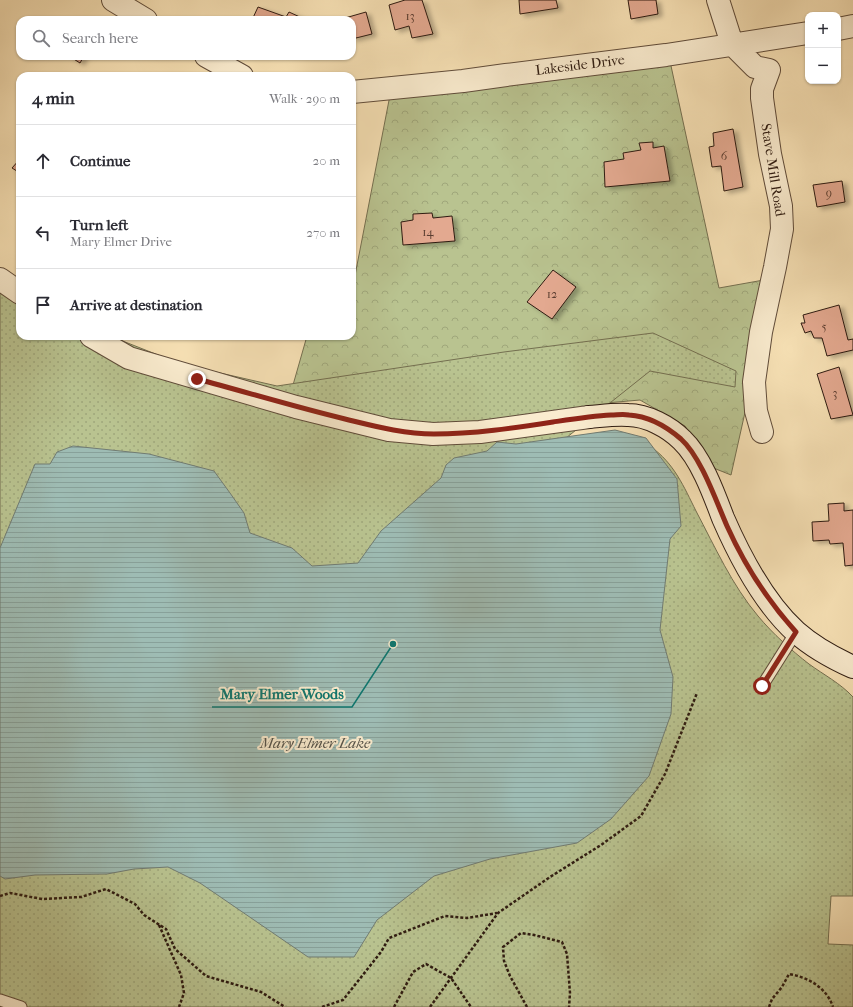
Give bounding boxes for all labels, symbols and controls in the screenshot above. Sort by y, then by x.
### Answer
house number: 13 [405,9,415,23]
map controls [805,12,841,84]
button: + [805,12,841,48]
search box [16,16,356,60]
icon: search [30,27,52,49]
text: Search here [62,29,138,47]
button: − [805,48,841,84]
street label: Lakeside Drive [534,51,626,79]
text: 4 min [32,88,75,108]
text: Walk · 290 m [269,91,340,106]
street label: Stave Mill Road [757,122,789,218]
house number: 6 [721,149,728,163]
icon: ahead [32,150,54,172]
text: Continue [70,152,130,170]
text: 20 m [313,153,340,168]
house number: 9 [826,186,832,200]
text: Turn left [70,216,128,234]
icon: left [32,222,54,244]
text: 270 m [306,225,340,240]
house number: 14 [422,225,435,239]
text: Mary Elmer Drive [70,234,172,249]
house number: 12 [547,287,557,301]
icon: arrive [32,294,54,316]
text: Arrive at destination [70,296,202,314]
house number: 5 [821,320,827,334]
route end [188,370,206,388]
house number: 3 [833,386,838,400]
route start [753,677,771,695]
callout: Mary Elmer Woods [212,680,352,707]
text: Mary Elmer Woods [219,685,344,703]
water label: Mary Elmer Lake [259,734,371,752]

